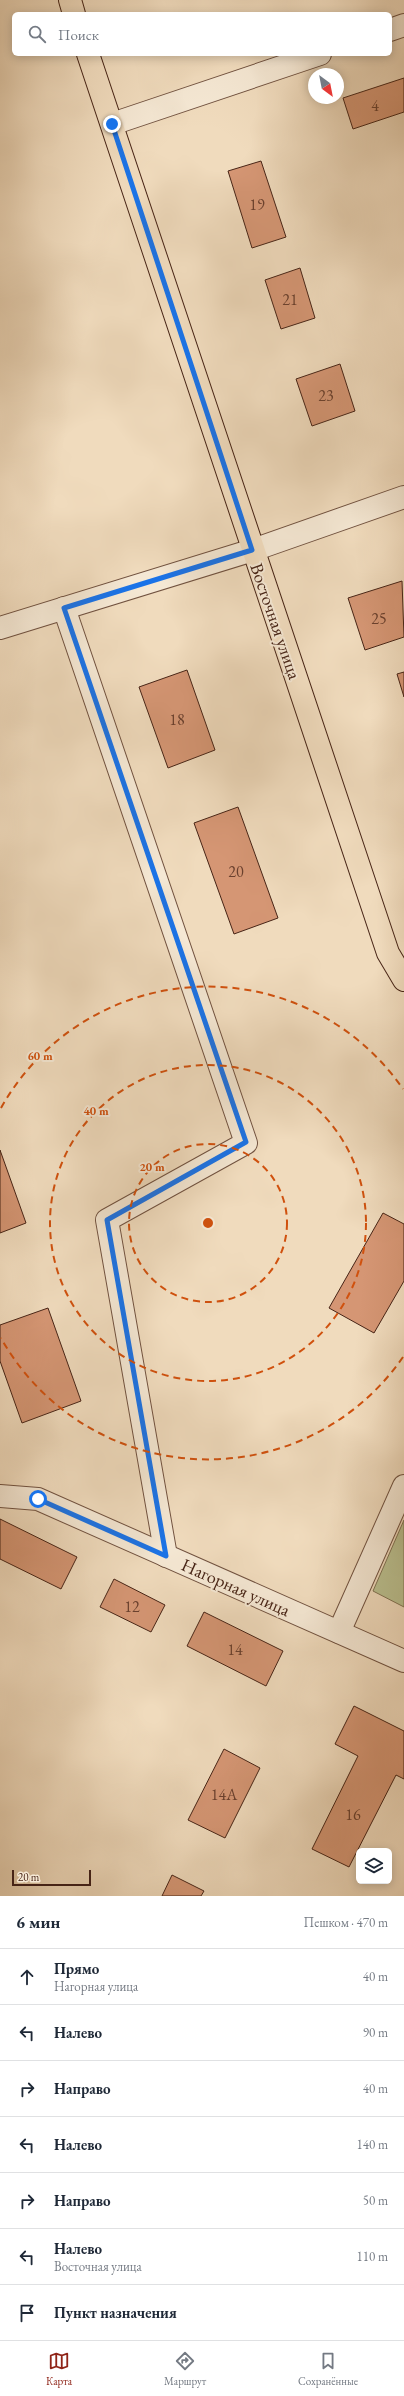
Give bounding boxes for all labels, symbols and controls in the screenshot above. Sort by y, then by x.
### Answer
search box [12,12,392,56]
icon: search [26,23,48,45]
text: Поиск [58,25,99,44]
north arrow [308,68,344,104]
house number: 4 [371,95,379,116]
route end [103,115,121,133]
house number: 19 [249,194,265,215]
house number: 21 [282,289,298,310]
house number: 23 [318,385,334,406]
street label: Восточная улица [245,560,307,683]
house number: 25 [371,608,387,629]
house number: 18 [169,709,185,730]
house number: 20 [228,861,244,882]
text: 60 m [27,1048,53,1064]
text: 40 m [83,1103,109,1119]
text: 20 m [139,1159,165,1175]
centre of rings [201,1216,215,1230]
route start [29,1490,47,1508]
street label: Нагорная улица [178,1553,295,1622]
house number: 12 [124,1596,140,1617]
house number: 14 [227,1639,243,1660]
house number: 14А [211,1784,238,1805]
house number: 16 [345,1804,361,1825]
map controls [356,1848,392,1884]
button: layers [356,1848,392,1884]
scale bar [12,1868,91,1887]
text: 20 m [18,1870,39,1884]
text: 6 мин [16,1911,60,1933]
text: Пешком · 470 m [304,1914,388,1931]
text: Прямо [54,1959,99,1978]
icon: ahead [16,1966,38,1988]
text: 40 m [363,1968,388,1985]
text: Нагорная улица [54,1978,138,1995]
icon: left [16,2022,38,2044]
text: Налево [54,2023,102,2042]
text: 90 m [363,2024,388,2041]
icon: right [16,2078,38,2100]
text: Направо [54,2079,111,2098]
text: 40 m [363,2080,388,2097]
icon: left [16,2134,38,2156]
text: Налево [54,2135,102,2154]
text: 140 m [357,2136,388,2153]
icon: right [16,2190,38,2212]
text: Направо [54,2191,111,2210]
text: 50 m [363,2192,388,2209]
text: Налево [54,2239,102,2258]
icon: left [16,2246,38,2268]
text: 110 m [357,2248,388,2265]
text: Восточная улица [54,2258,142,2275]
icon: arrive [16,2302,38,2324]
text: Пункт назначения [54,2303,177,2322]
tab: Карта [46,2350,72,2388]
tab: Маршрут [164,2350,206,2388]
tab: Сохранённые [298,2350,358,2388]

